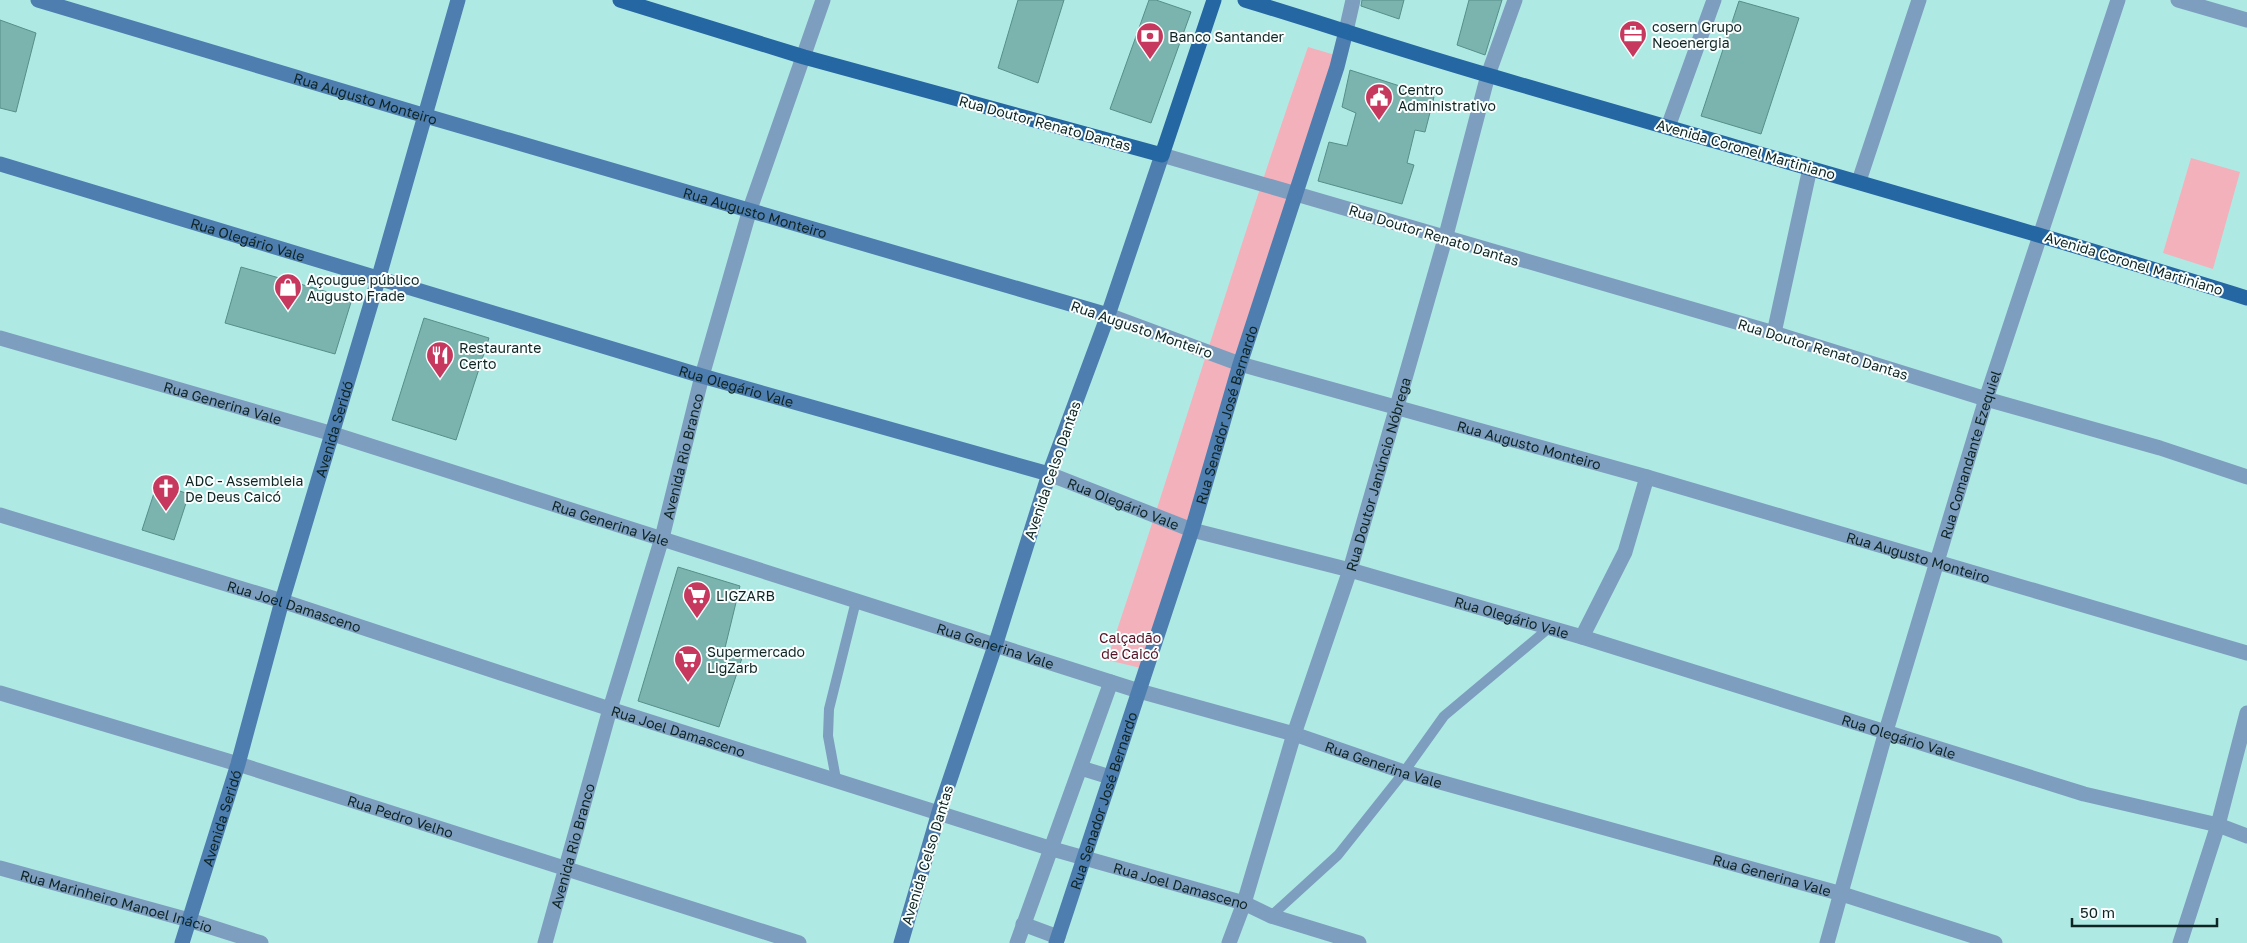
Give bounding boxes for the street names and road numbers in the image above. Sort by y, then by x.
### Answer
street label: Rua Augusto Monteiro [292,68,439,127]
street label: Rua Doutor Renato Dantas [957,92,1133,154]
street label: Avenida Coronel Martiniano [1655,115,1837,183]
street label: Rua Augusto Monteiro [681,183,829,241]
street label: Rua Doutor Renato Dantas [1347,201,1521,269]
street label: Rua Olegário Vale [189,214,307,264]
street label: Avenida Coronel Martiniano [2043,228,2225,298]
street label: Rua Augusto Monteiro [1069,297,1215,361]
street label: Rua Doutor Renato Dantas [1736,315,1910,383]
street label: Rua Senador José Bernardo [1191,323,1261,506]
street label: Rua Olegário Vale [677,361,796,410]
street label: Rua Comandante Ezequiel [1936,368,2003,541]
street label: Rua Doutor Janúncio Nóbrega [1342,375,1413,573]
street label: Rua Generina Vale [162,377,284,427]
street label: Avenida Seridó [311,379,356,479]
street label: Avenida Rio Branco [658,391,706,521]
street label: Avenida Celso Dantas [1020,399,1084,541]
street label: Rua Augusto Monteiro [1455,416,1603,472]
street label: Rua Olegário Vale [1065,474,1182,533]
street label: Rua Generina Vale [550,496,671,549]
street label: Rua Augusto Monteiro [1845,527,1992,586]
street label: Rua Joel Damasceno [225,576,364,635]
street label: Rua Olegário Vale [1452,592,1571,641]
street label: Rua Generina Vale [935,619,1056,672]
street label: Rua Joel Damasceno [609,701,748,760]
street label: Rua Senador José Bernardo [1066,710,1140,891]
street label: Rua Olegário Vale [1840,710,1958,762]
street label: Rua Generina Vale [1323,737,1444,791]
street label: Avenida Seridó [198,768,244,868]
street label: Avenida Rio Branco [547,781,598,910]
street label: Avenida Celso Dantas [898,783,956,927]
street label: Rua Pedro Velho [345,791,456,841]
street label: Rua Generina Vale [1711,850,1833,899]
street label: Rua Joel Damasceno [1112,858,1252,913]
street label: Rua Marinheiro Manoel Inácio [19,866,215,935]

